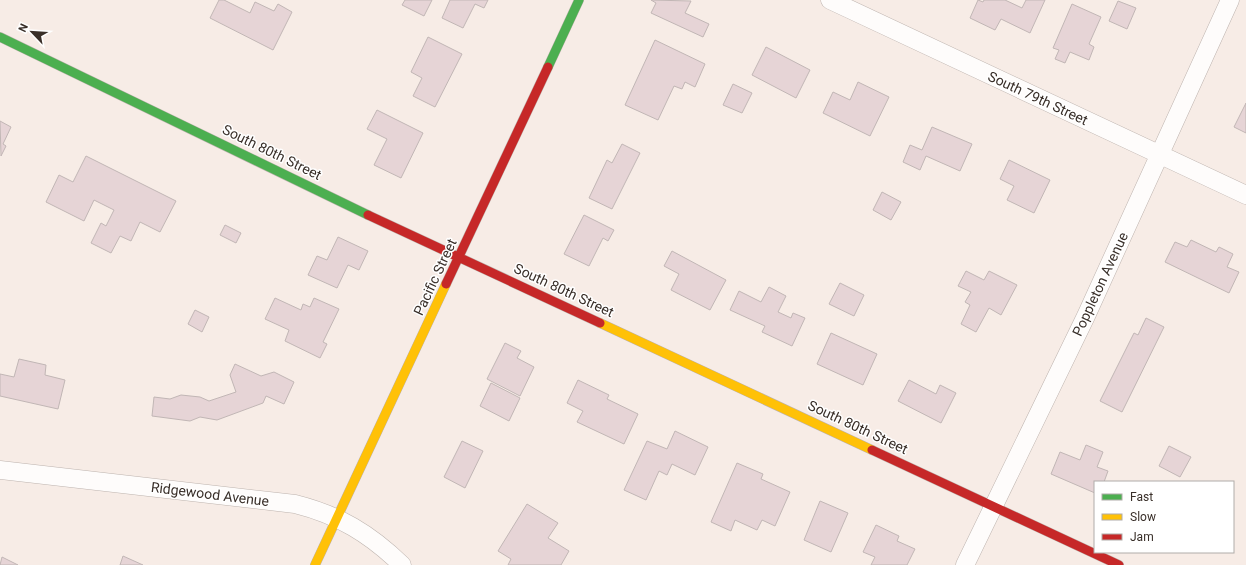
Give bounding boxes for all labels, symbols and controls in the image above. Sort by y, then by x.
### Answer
north arrow [12,12,52,52]
text: N [16,22,31,34]
street label: South 79th Street [986,68,1091,128]
street label: South 80th Street [220,121,325,183]
street label: Poppleton Avenue [1069,230,1131,338]
street label: Pacific Street [410,236,460,318]
street label: South 80th Street [512,260,617,320]
street label: South 80th Street [806,397,911,457]
street label: Ridgewood Avenue [150,479,270,509]
legend [1094,481,1234,553]
text: Fast [1130,490,1153,504]
text: Slow [1130,510,1156,524]
text: Jam [1130,530,1154,544]

